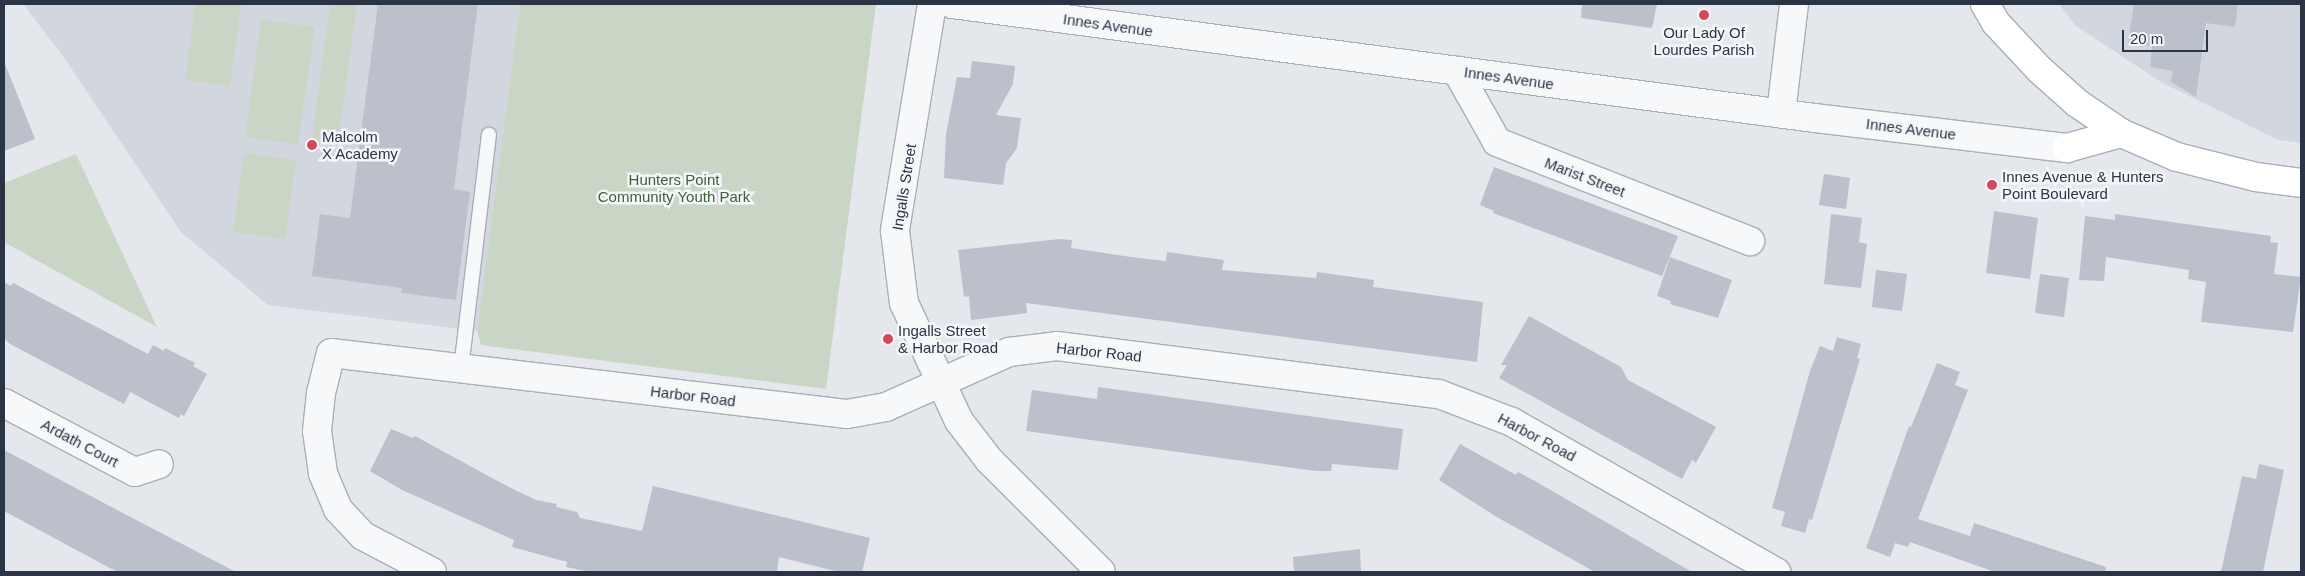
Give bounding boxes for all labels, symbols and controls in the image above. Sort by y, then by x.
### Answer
marker: Our Lady Of Lourdes Parish [1698,9,1710,21]
street label: Innes Avenue [1061,10,1155,40]
scale bar [2125,20,2211,52]
place label: Our Lady Of Lourdes Parish [1654,23,1754,58]
text: 20 m [2130,30,2163,47]
street label: Innes Avenue [1462,63,1556,93]
street label: Innes Avenue [1865,114,1957,144]
place label: Malcolm X Academy [322,127,399,162]
marker: Malcolm X Academy [306,139,318,151]
street label: Ingalls Street [888,142,920,232]
street label: Marist Street [1542,153,1628,201]
place label: Innes Avenue & Hunters Point Boulevard [2002,167,2164,202]
park label: Hunters Point Community Youth Park [598,170,750,205]
marker: Innes Avenue & Hunters Point Boulevard [1986,179,1998,191]
place label: Ingalls Street & Harbor Road [898,321,998,356]
marker: Ingalls Street & Harbor Road [882,333,894,345]
street label: Harbor Road [1055,339,1143,365]
street label: Harbor Road [649,382,737,410]
street label: Harbor Road [1495,409,1579,465]
street label: Ardath Court [38,415,122,471]

